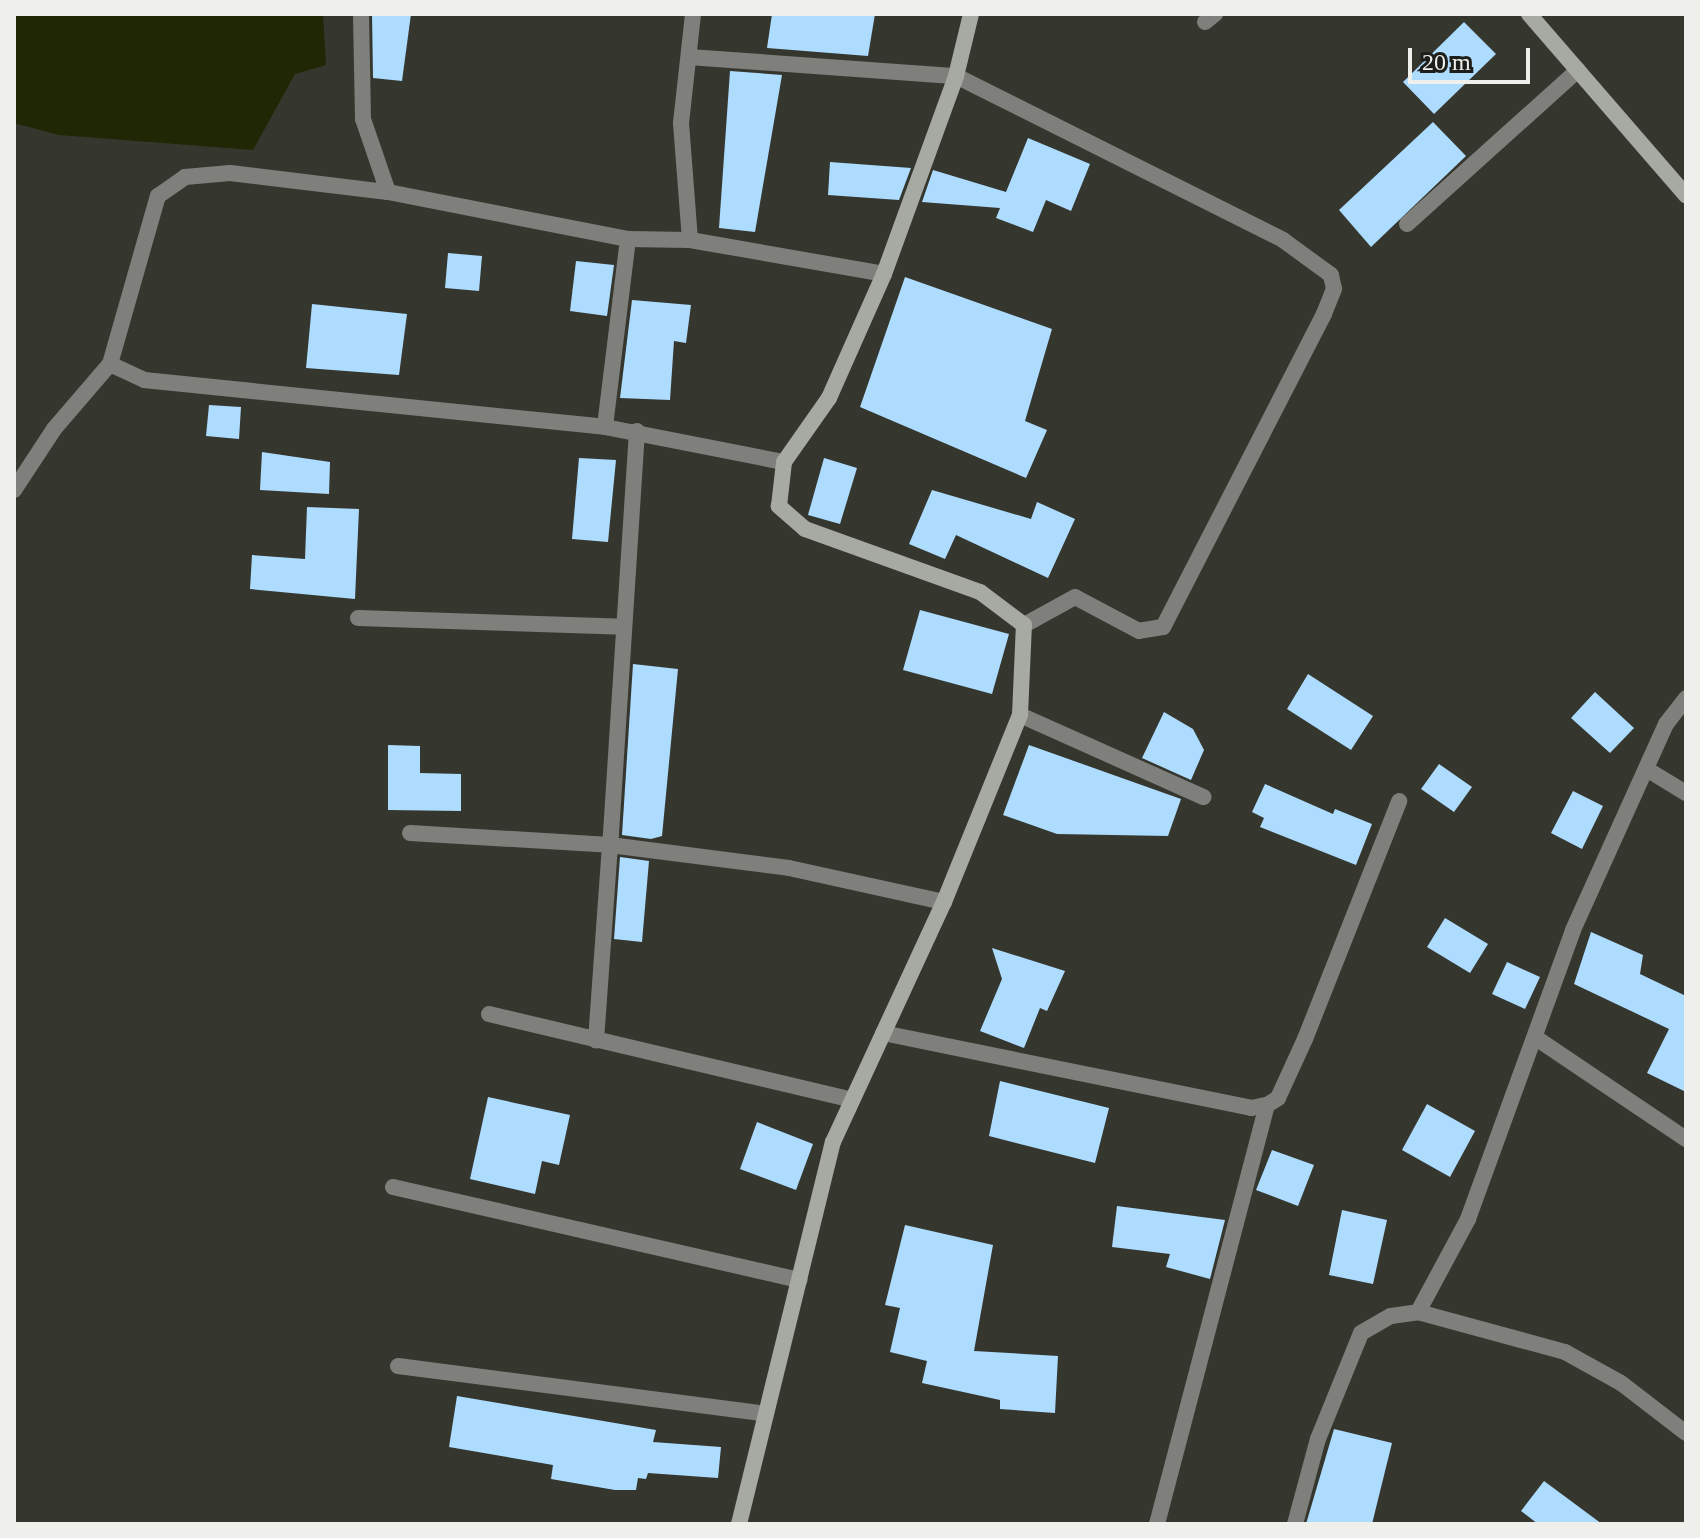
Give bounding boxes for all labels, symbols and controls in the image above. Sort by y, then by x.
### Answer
scale bar [1412,32,1534,82]
text: 20 m [1422,49,1471,75]

